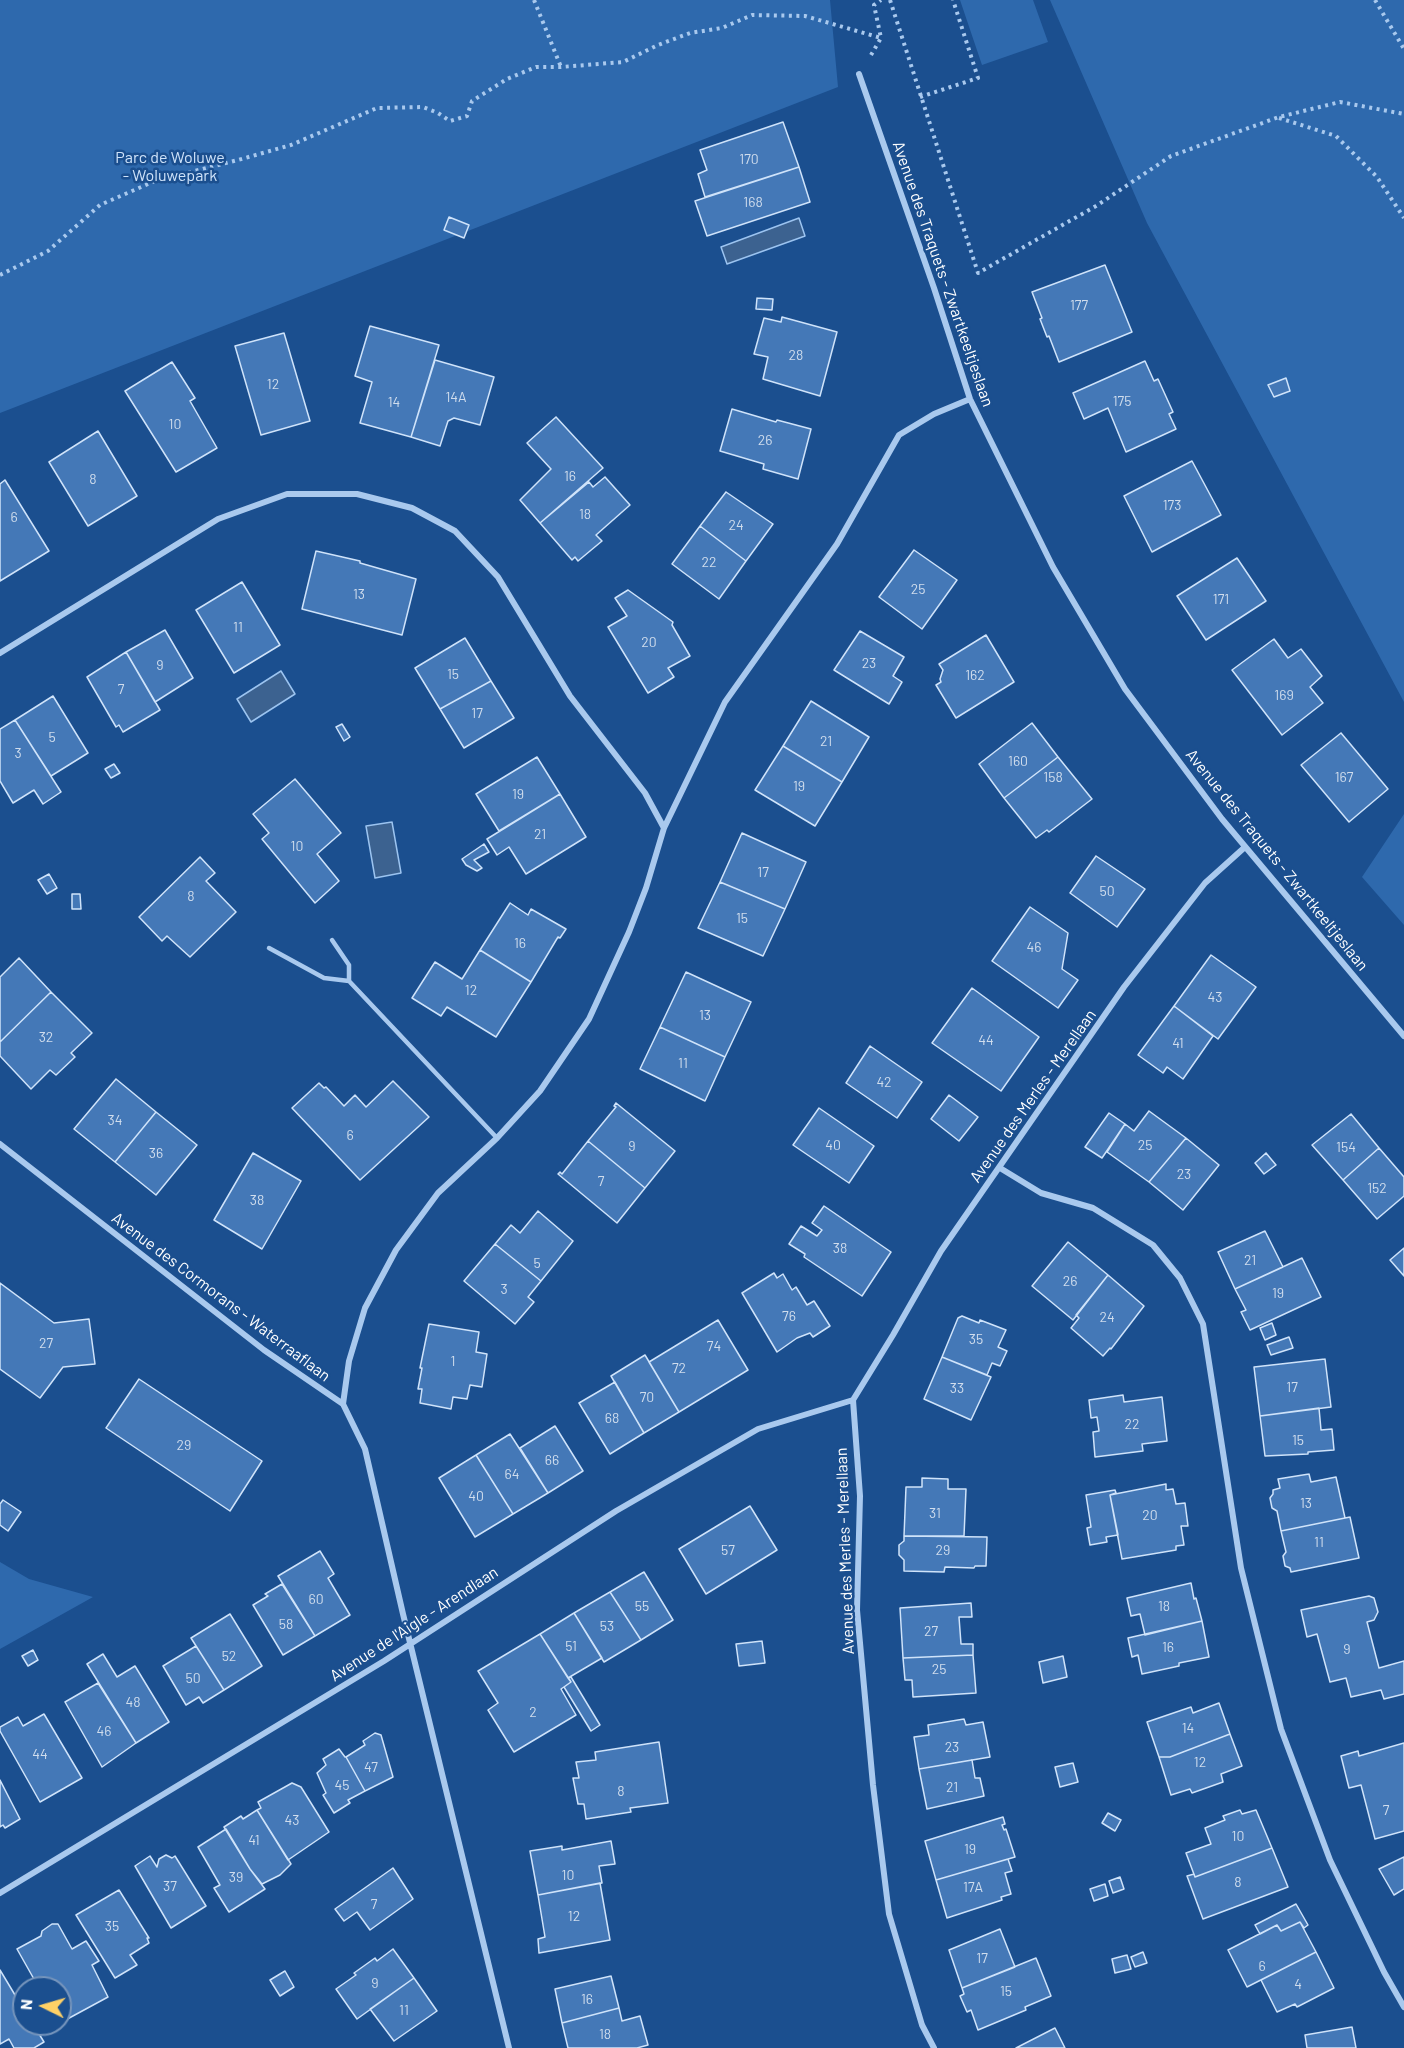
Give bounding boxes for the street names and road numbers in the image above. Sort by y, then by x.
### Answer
street label: Avenue des Traquets - Zwartkeeltjeslaan [888,139,998,409]
street label: Avenue des Traquets - Zwartkeeltjeslaan [1182,745,1372,975]
street label: Avenue des Merles - Merellaan [966,1006,1100,1186]
street label: Avenue des Cormorans - Waterraaflaan [108,1208,334,1386]
street label: Avenue des Merles - Merellaan [832,1447,858,1655]
street label: Avenue de l'Aigle - Arendlaan [326,1562,502,1686]

